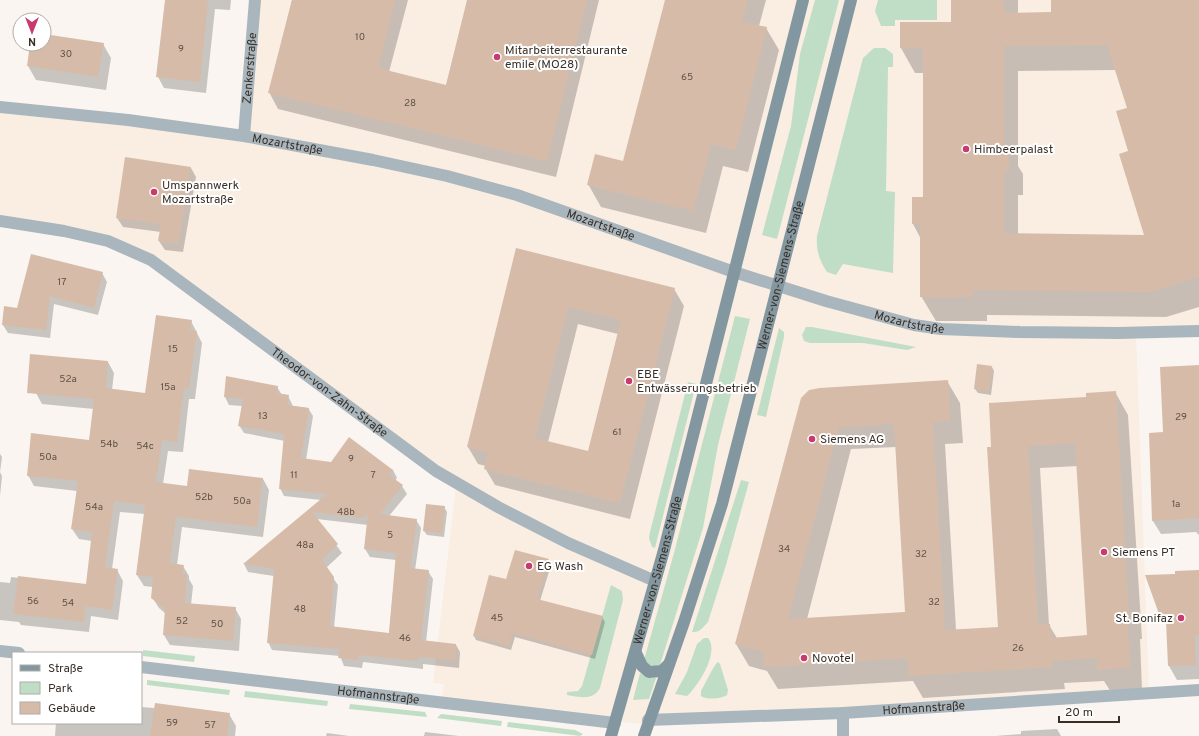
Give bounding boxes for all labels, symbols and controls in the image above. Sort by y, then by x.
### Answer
north arrow [12,12,52,52]
house number: 10 [355,31,365,44]
street label: Zenkerstraße [240,32,261,105]
text: N [28,34,36,48]
house number: 9 [178,43,184,56]
place label: Mitarbeiterrestaurante emile (MO28) [505,43,627,73]
house number: 30 [60,48,72,61]
marker: Mitarbeiterrestaurante emile (MO28) [492,52,502,62]
house number: 65 [681,71,693,84]
house number: 28 [404,97,416,110]
street label: Mozartstraße [251,131,324,159]
place label: Himbeerpalast [974,142,1053,158]
marker: Himbeerpalast [961,144,971,154]
place label: Umspannwerk Mozartstraße [162,178,239,208]
marker: Umspannwerk Mozartstraße [149,187,159,197]
street label: Werner-von-Siemens-Straße [755,199,808,352]
street label: Mozartstraße [564,206,637,245]
house number: 17 [58,276,66,289]
street label: Mozartstraße [872,307,945,338]
house number: 15 [168,343,178,356]
street label: Theodor-von-Zahn-Straße [267,344,391,442]
place label: EBE Entwässerungsbetrieb [637,367,757,397]
house number: 52a [59,373,77,386]
marker: EBE Entwässerungsbetrieb [624,376,634,386]
house number: 15a [160,381,176,394]
house number: 13 [258,410,268,423]
house number: 29 [1175,411,1187,424]
house number: 61 [612,426,622,439]
place label: Siemens AG [820,432,884,448]
marker: Siemens AG [807,434,817,444]
house number: 54b [100,438,118,451]
house number: 54c [136,440,154,453]
house number: 50a [39,451,57,464]
house number: 9 [348,453,354,466]
house number: 11 [290,469,298,482]
house number: 7 [370,469,376,482]
house number: 52b [195,491,213,504]
house number: 50a [233,495,251,508]
street label: Werner-von-Siemens-Straße [630,495,686,647]
house number: 1a [1172,498,1180,511]
house number: 54a [85,501,103,514]
house number: 48b [337,506,355,519]
house number: 5 [387,529,393,542]
house number: 48a [296,539,314,552]
house number: 34 [778,543,790,556]
place label: Siemens PT [1112,545,1175,561]
marker: Siemens PT [1099,547,1109,557]
house number: 32 [915,548,927,561]
place label: EG Wash [537,559,583,575]
marker: EG Wash [524,561,534,571]
house number: 56 [27,595,39,608]
house number: 32 [928,596,940,609]
house number: 54 [62,597,74,610]
house number: 48 [294,603,306,616]
place label: St. Bonifaz [1115,611,1173,627]
house number: 45 [491,612,503,625]
marker: St. Bonifaz [1176,613,1186,623]
house number: 52 [176,615,188,628]
house number: 50 [211,618,223,631]
house number: 46 [399,632,411,645]
house number: 26 [1012,642,1024,655]
place label: Novotel [812,651,854,667]
legend [12,652,142,724]
marker: Novotel [799,653,809,663]
text: Straße [48,661,83,677]
text: Park [48,681,73,697]
street label: Hofmannstraße [336,683,420,709]
street label: Hofmannstraße [882,698,966,719]
scale bar [1059,698,1119,724]
text: Gebäude [48,701,96,717]
text: 20 m [1065,705,1093,721]
house number: 59 [166,717,178,730]
house number: 57 [204,719,216,732]

